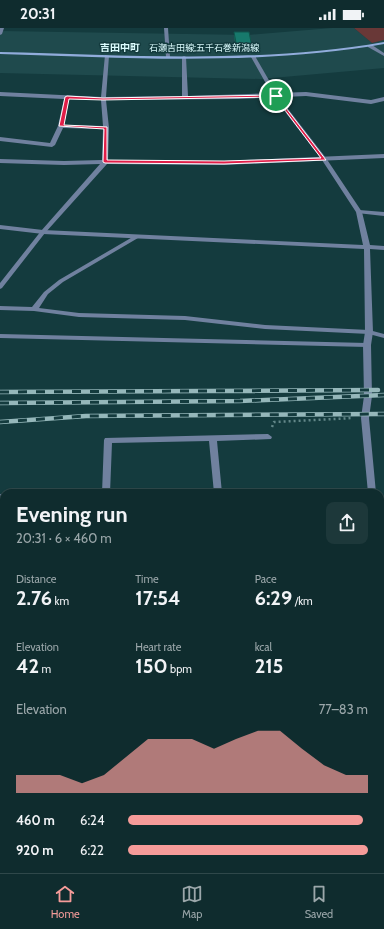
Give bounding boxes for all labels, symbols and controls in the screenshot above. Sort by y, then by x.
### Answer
text: 20:31 [20,5,55,23]
district label: 吉田中町 [100,41,140,54]
street label: 石瀬吉田線;五千石巻新潟線 [149,42,260,53]
pin [259,79,293,113]
icon: arrive [265,85,287,107]
text: Evening run [16,501,128,528]
button: share [326,502,368,544]
text: 20:31 · 6 × 460 m [16,530,112,546]
text: Distance [16,572,57,586]
text: Time [135,572,159,586]
text: Pace [255,572,277,586]
text: 2.76 [16,586,52,610]
text: 17:54 [135,586,181,610]
text: 6:29 [255,586,292,610]
text: km [52,594,69,608]
text: /km [292,594,313,608]
text: Elevation [16,640,59,654]
text: Heart rate [135,640,181,654]
text: kcal [255,640,272,654]
text: 42 [16,654,39,678]
text: 150 [135,654,168,678]
text: 215 [255,654,283,678]
text: m [39,662,51,676]
text: bpm [168,662,192,676]
text: Elevation [16,701,67,717]
text: 77–83 m [319,701,368,717]
text: 460 m [16,812,55,828]
text: 6:24 [80,812,104,828]
text: 920 m [16,842,54,858]
text: 6:22 [80,842,104,858]
tab: Home [51,883,80,921]
tab: Map [181,883,203,921]
tab: Saved [305,883,333,921]

